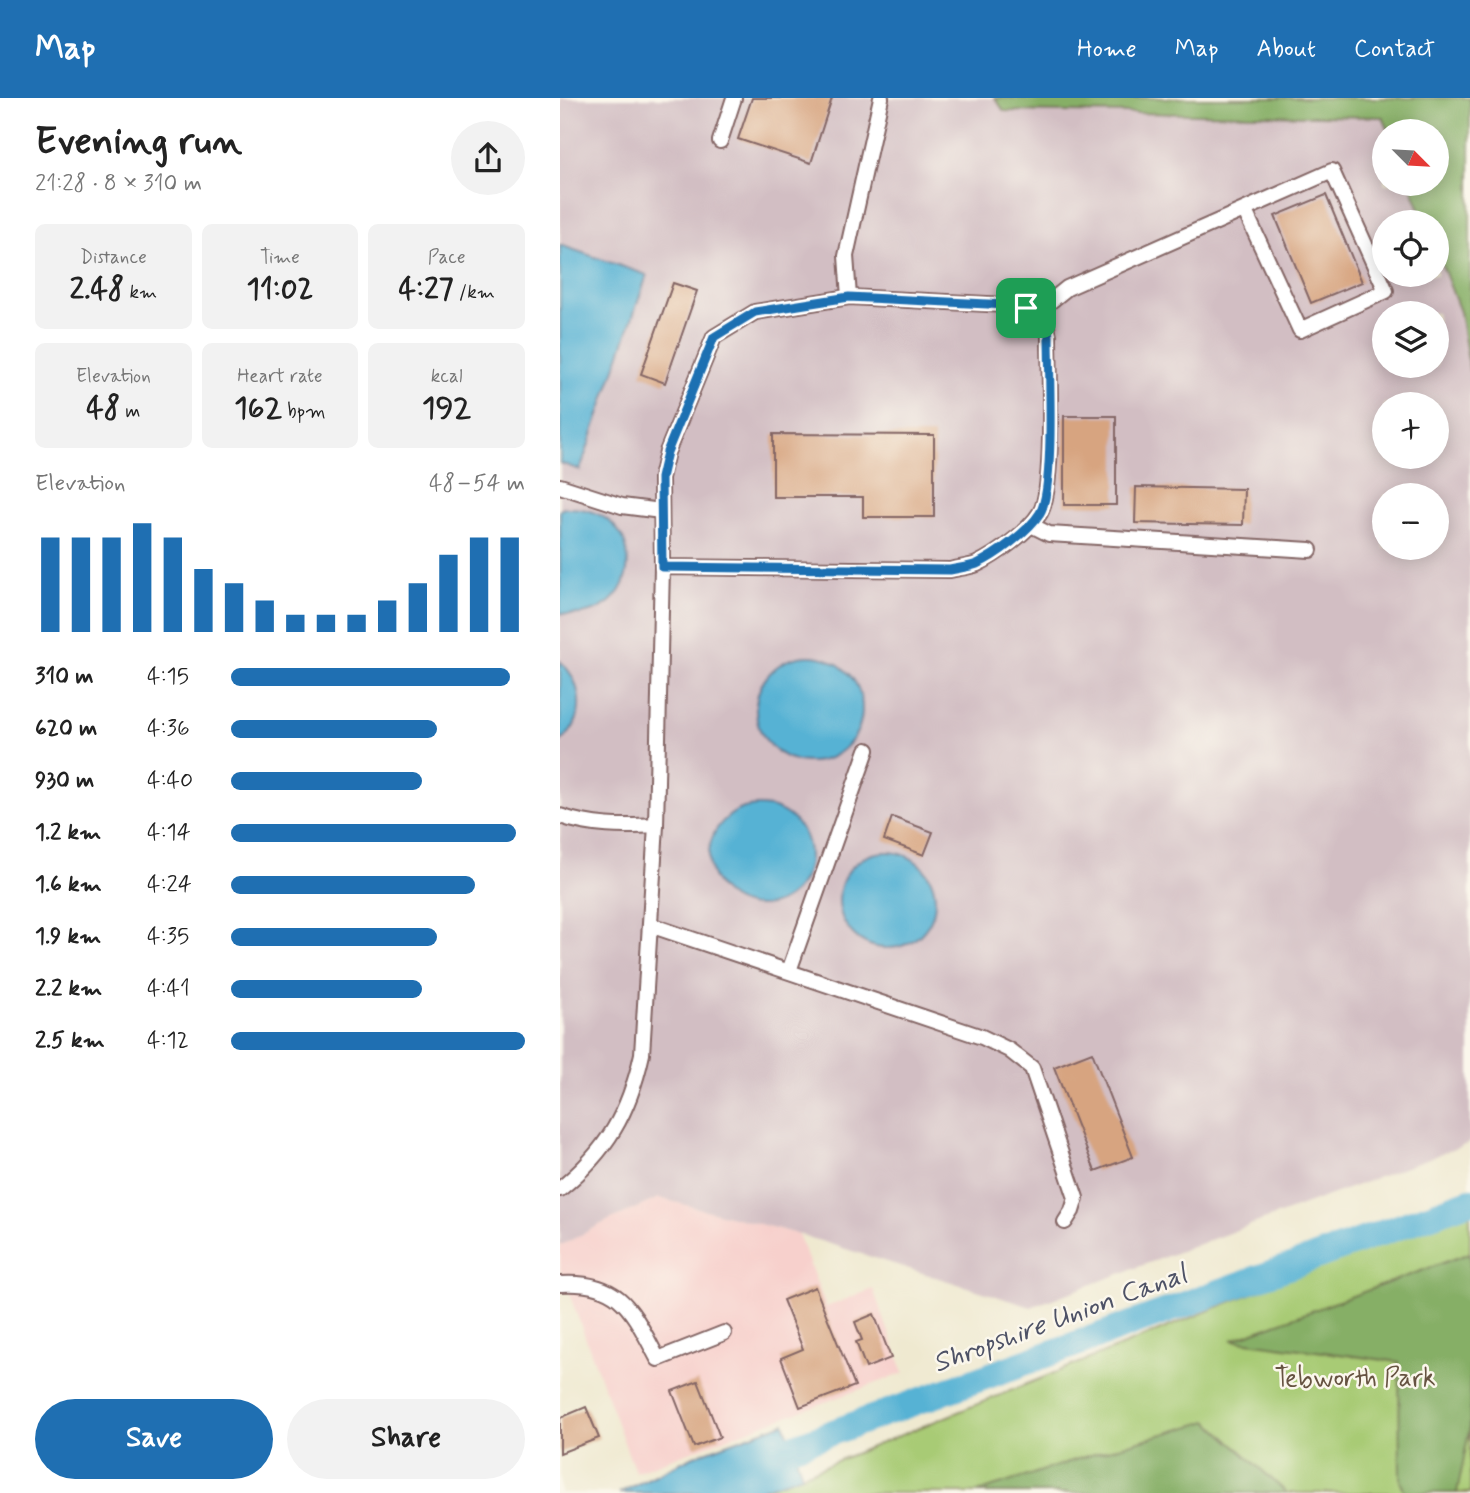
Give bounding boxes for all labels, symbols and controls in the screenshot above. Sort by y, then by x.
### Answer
text: Map [35,27,95,71]
text: Home [1077,34,1137,65]
text: Map [1175,34,1219,65]
text: About [1257,34,1316,65]
text: Contact [1354,34,1435,65]
text: Evening run [35,118,242,167]
north arrow [1372,119,1449,196]
map controls [1372,119,1449,560]
button: share [451,121,525,195]
text: 21:28 · 8 × 310 m [35,169,202,199]
button: locate [1372,210,1449,287]
text: Distance [80,245,147,270]
text: Time [260,245,300,270]
text: Pace [428,245,466,270]
text: 2.48 [69,270,124,309]
text: 11:02 [247,270,313,309]
text: 4:27 [398,270,454,309]
pin [996,278,1056,338]
text: km [124,280,157,305]
text: /km [454,280,495,305]
icon: arrive [1007,289,1045,327]
button: layers [1372,301,1449,378]
text: Elevation [76,364,151,389]
text: Heart rate [237,364,323,389]
text: kcal [431,364,463,389]
text: 48 [86,389,120,428]
text: 162 [234,389,282,428]
text: 192 [422,389,471,428]
button: + [1372,392,1449,469]
text: m [120,399,140,424]
text: bpm [282,399,326,424]
text: Elevation [35,469,126,499]
text: 48–54 m [429,469,525,499]
button: − [1372,483,1449,560]
text: 310 m [35,662,94,692]
text: 4:15 [147,662,189,692]
text: 620 m [35,714,97,744]
text: 4:36 [147,714,190,744]
text: 930 m [35,766,94,796]
text: 4:40 [147,766,193,796]
text: 1.2 km [35,818,101,848]
text: 4:14 [147,818,191,848]
text: 1.6 km [35,870,102,900]
text: 4:24 [147,870,192,900]
text: 1.9 km [35,922,101,952]
text: 4:35 [147,922,189,952]
text: 2.2 km [35,974,102,1004]
text: 4:41 [147,974,190,1004]
text: 2.5 km [35,1026,105,1056]
text: 4:12 [147,1026,189,1056]
water label: Shropshire Union Canal [928,1255,1194,1383]
park label: Tebworth Park [1274,1362,1436,1396]
button: Save [35,1399,273,1479]
button: Share [287,1399,525,1479]

